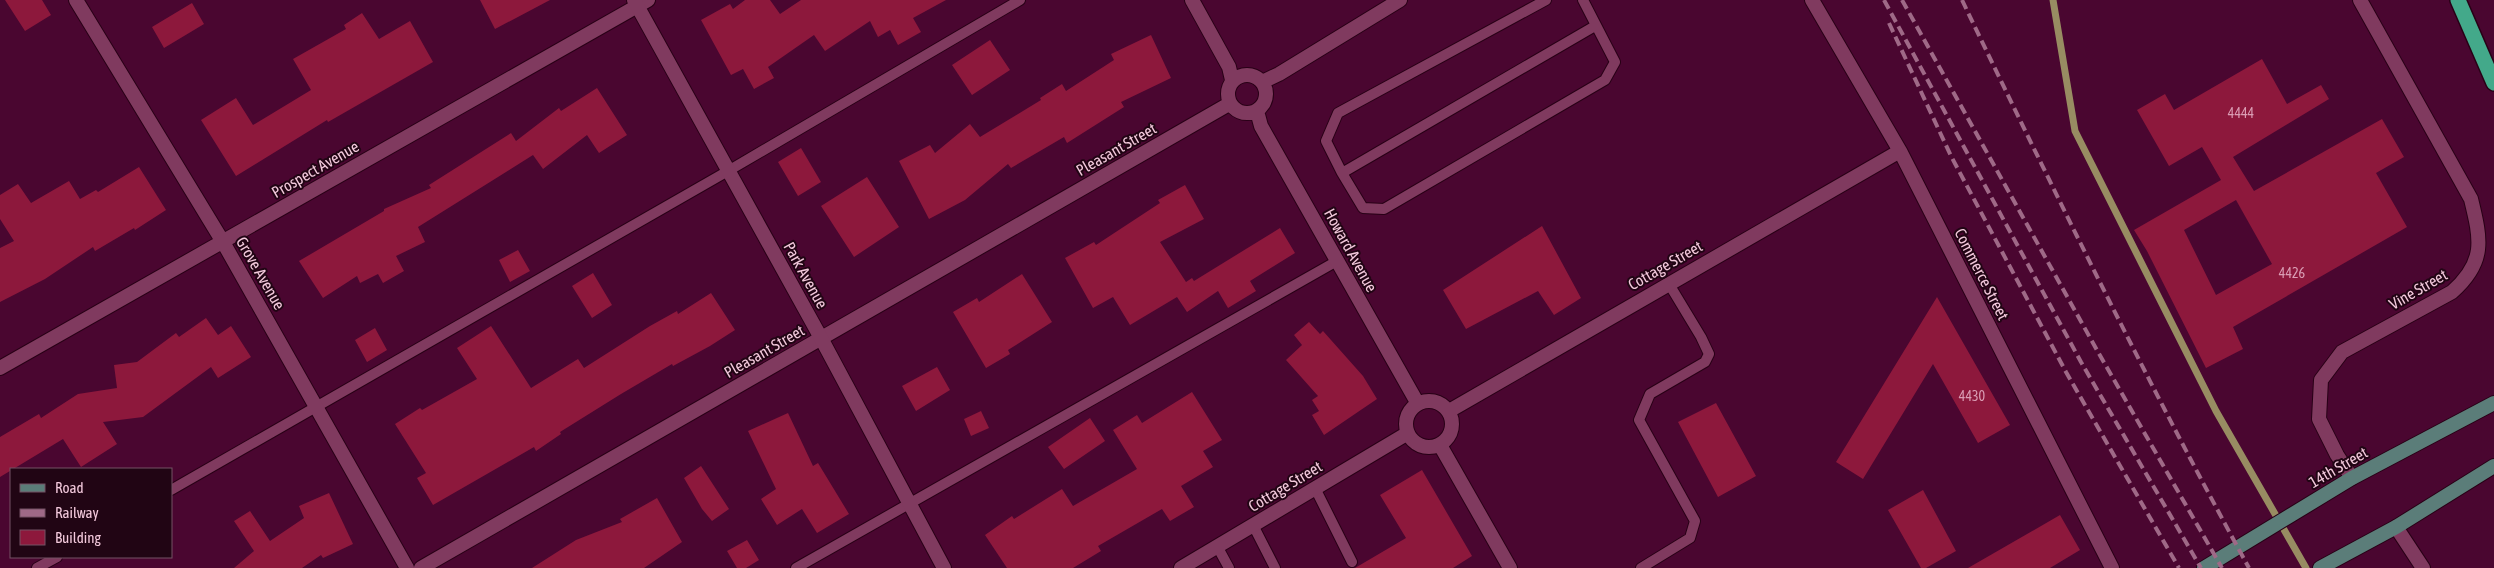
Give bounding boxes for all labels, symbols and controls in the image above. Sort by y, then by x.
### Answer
house number: 4444 [2228,105,2255,121]
street label: Pleasant Street [1073,119,1160,179]
street label: Prospect Avenue [268,137,362,202]
street label: Howard Avenue [1321,205,1381,295]
street label: Commerce Street [1951,225,2013,323]
street label: Grove Avenue [233,234,289,312]
street label: Cottage Street [1625,236,1706,294]
street label: Park Avenue [780,239,832,311]
house number: 4426 [2279,265,2306,281]
street label: Vine Street [2386,265,2450,313]
street label: Pleasant Street [721,321,808,381]
house number: 4430 [1959,388,1986,404]
street label: 14th Street [2305,443,2371,491]
street label: Cottage Street [1245,457,1326,516]
legend [10,468,172,558]
text: Road [55,479,84,496]
text: Railway [55,504,99,521]
text: Building [55,529,101,546]

